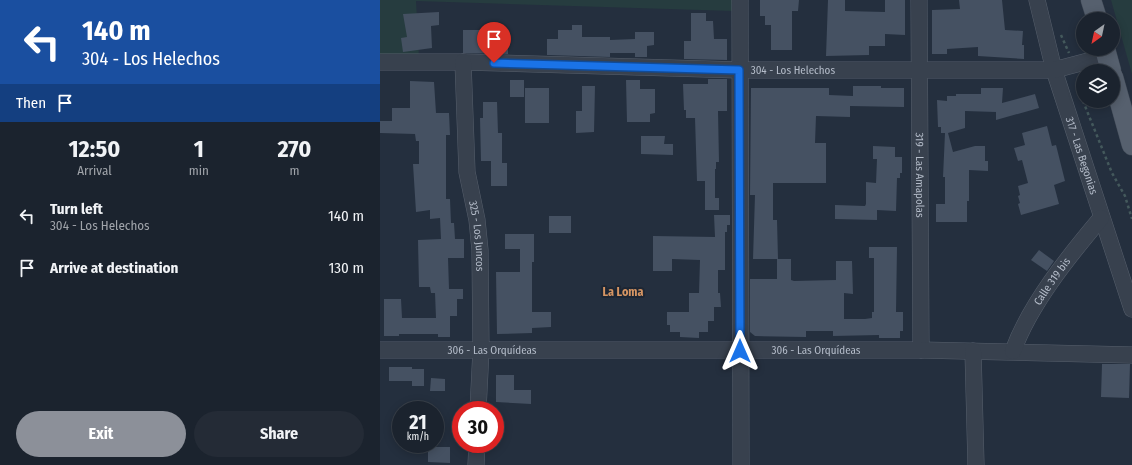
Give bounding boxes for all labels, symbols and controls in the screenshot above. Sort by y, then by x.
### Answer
north arrow [1076,12,1120,56]
map controls [1076,12,1120,108]
text: 140 m [82,14,151,47]
icon: left [16,16,68,68]
pin [477,22,511,63]
icon: arrive [483,28,505,50]
text: 304 - Los Helechos [82,48,220,70]
street label: 304 - Los Helechos [751,64,835,77]
button: layers [1076,64,1120,108]
icon: arrive [54,92,76,114]
text: Then [16,94,46,112]
street label: 317 - Las Begonias [1063,115,1101,196]
street label: 319 - Las Amapolas [913,132,927,218]
text: 12:50 [68,135,120,163]
text: 1 [194,135,204,163]
text: 270 [277,135,311,163]
text: Arrival [77,163,112,178]
text: min [189,163,209,178]
text: m [289,163,299,178]
street label: 325 - Los Juncos [467,199,487,272]
text: Turn left [50,200,103,218]
icon: left [16,205,38,227]
text: 140 m [328,207,364,225]
text: 304 - Los Helechos [50,218,150,233]
street label: Calle 319 bis [1031,255,1073,307]
icon: arrive [16,257,38,279]
text: Arrive at destination [50,259,178,277]
text: 130 m [329,259,364,277]
district label: La Loma [603,285,643,299]
position arrow [719,330,761,372]
street label: 306 - Las Orquídeas [447,344,537,357]
street label: 306 - Las Orquídeas [771,344,861,357]
speed limit sign: 30 [452,401,504,453]
text: 21 [409,410,427,434]
button: Exit [16,411,186,457]
button: Share [194,411,364,457]
text: km/h [407,431,429,443]

